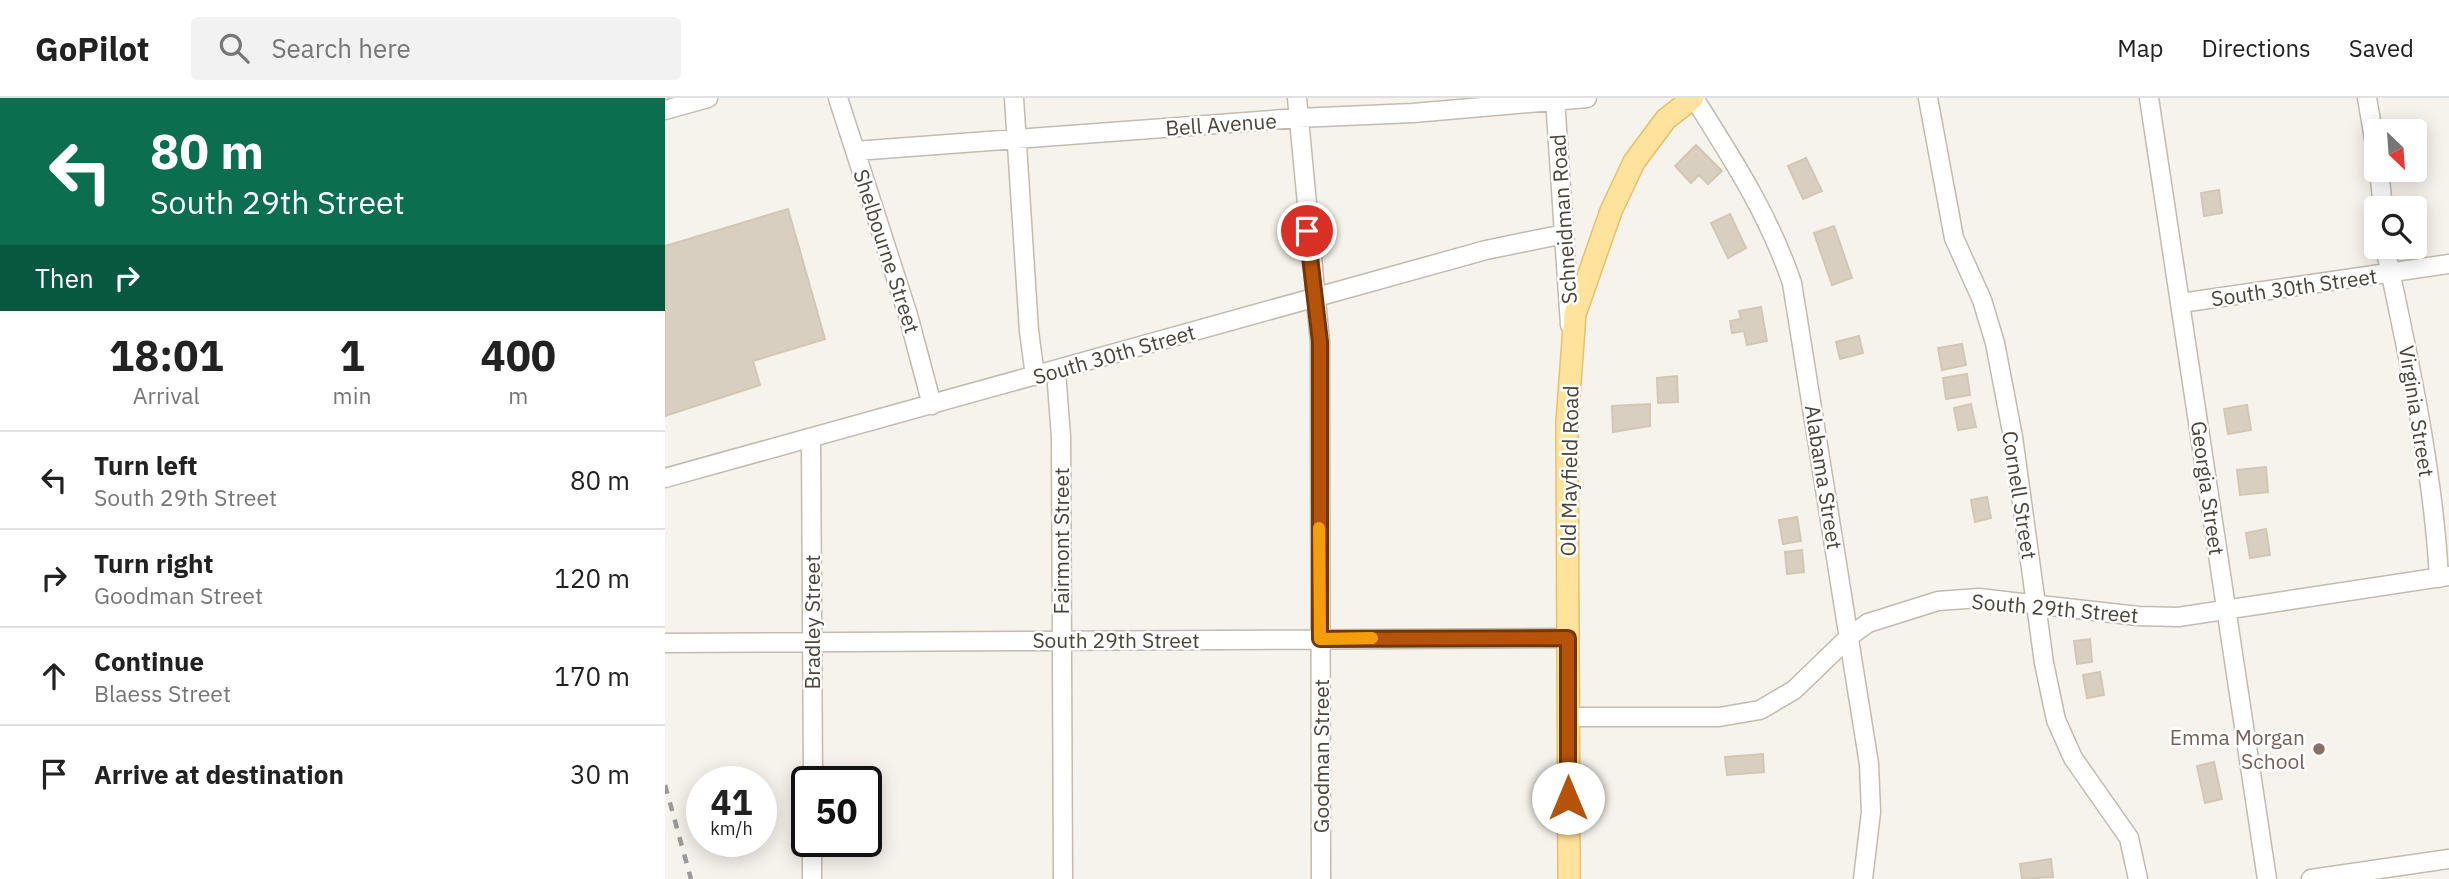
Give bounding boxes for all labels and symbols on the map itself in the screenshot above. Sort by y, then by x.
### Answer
street label: Bell Avenue [1164,106,1278,142]
north arrow [2364,119,2427,182]
street label: Schneidman Road [1543,133,1583,305]
street label: Shelbourne Street [847,165,927,337]
pin [1277,201,1337,261]
street label: South 30th Street [2209,262,2379,312]
street label: South 30th Street [1030,317,1198,391]
street label: Virginia Street [2393,343,2441,479]
street label: Old Mayfield Road [1554,385,1584,557]
street label: Alabama Street [1799,403,1849,551]
street label: Georgia Street [2185,419,2231,557]
street label: Cornell Street [1996,429,2044,561]
street label: Fairmont Street [1047,467,1075,615]
street label: Bradley Street [798,555,826,689]
street label: South 29th Street [1970,587,2140,629]
street label: South 29th Street [1032,626,1200,654]
street label: Goodman Street [1307,679,1335,833]
place label: Emma Morgan School [2170,723,2305,775]
marker: Emma Morgan School [2311,741,2327,757]
position arrow [1531,761,1605,835]
speed limit sign: 50 [791,766,882,857]

